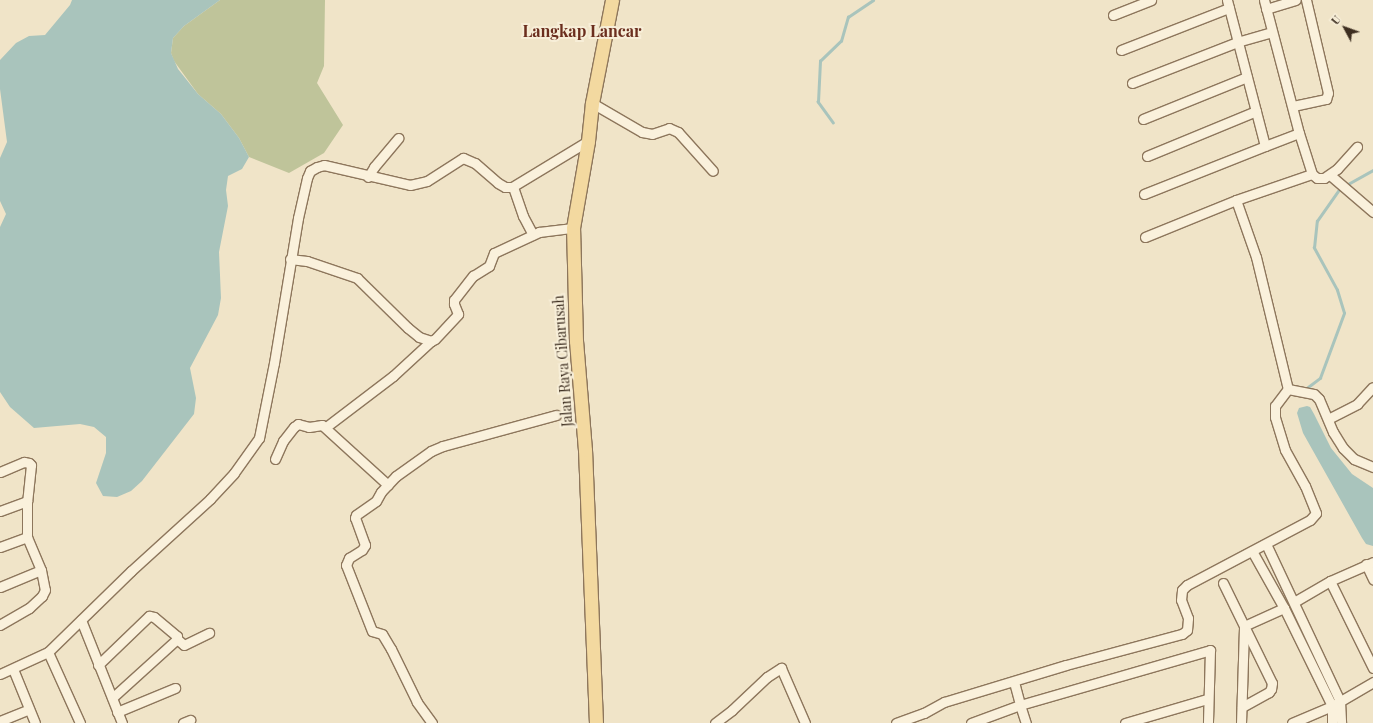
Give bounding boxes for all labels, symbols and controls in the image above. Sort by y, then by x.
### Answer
north arrow [1325,8,1365,48]
text: U [1327,12,1344,28]
district label: Langkap Lancar [522,21,642,41]
street label: Jalan Raya Cibarusah [550,295,576,427]

